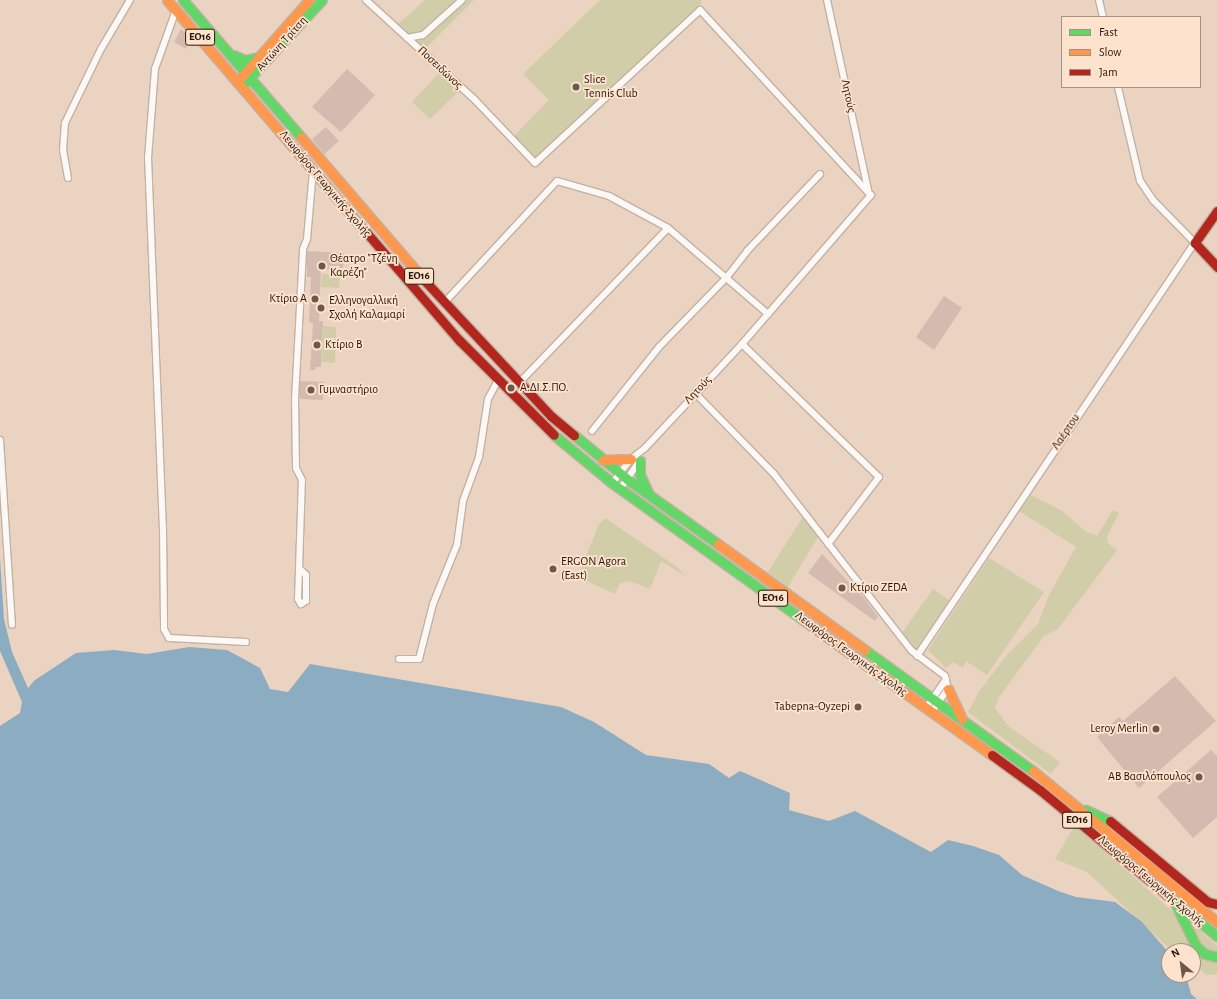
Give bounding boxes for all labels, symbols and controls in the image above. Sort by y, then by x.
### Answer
street label: Αντώνη Τρίτση [254,14,310,74]
legend [1061,16,1201,88]
text: Fast [1099,26,1118,38]
road number: ΕΟ16 [185,28,215,46]
street label: Ποσειδώνος [414,44,466,92]
text: Slow [1099,46,1121,58]
text: Jam [1099,66,1118,78]
place label: Slice Tennis Club [584,73,638,101]
street label: Λητούς [837,78,859,114]
marker: Slice Tennis Club [571,82,581,92]
street label: Λεωφόρος Γεωργικής Σχολής [276,128,374,240]
place label: Θέατρο "Τζένη Καρέζη" [330,252,398,280]
marker: Θέατρο "Τζένη Καρέζη" [317,261,327,271]
road number: ΕΟ16 [404,267,434,285]
place label: Κτίριο Α [269,292,307,306]
marker: Κτίριο Α [310,294,320,304]
place label: Ελληνογαλλική Σχολή Καλαμαρί [329,294,405,322]
marker: Ελληνογαλλική Σχολή Καλαμαρί [316,303,326,313]
place label: Κτίριο Β [325,338,362,352]
marker: Κτίριο Β [312,340,322,350]
street label: Λητούς [681,373,715,407]
place label: Α.ΔΙ.Σ.ΠΟ. [520,381,568,395]
marker: Α.ΔΙ.Σ.ΠΟ. [505,382,517,394]
place label: Γυμναστήριο [319,383,378,397]
marker: Γυμναστήριο [306,385,316,395]
street label: Λαέρτου [1049,411,1083,453]
place label: ERGON Agora (East) [561,555,626,583]
marker: ERGON Agora (East) [548,564,558,574]
place label: Κτίριο ZEDA [850,581,908,595]
marker: Κτίριο ZEDA [837,583,847,593]
road number: ΕΟ16 [758,589,788,607]
street label: Λεωφόρος Γεωργικής Σχολής [792,609,910,699]
place label: Tabepna-Oyzepi [774,700,850,714]
marker: Tabepna-Oyzepi [853,702,863,712]
place label: Leroy Merlin [1090,722,1148,736]
marker: Leroy Merlin [1151,724,1161,734]
place label: ΑΒ Βασιλόπουλος [1108,770,1191,784]
marker: ΑΒ Βασιλόπουλος [1194,772,1204,782]
road number: ΕΟ16 [1062,811,1092,829]
street label: Λεωφόρος Γεωργικής Σχολής [1095,832,1207,930]
north arrow [1161,943,1201,983]
text: N [1169,946,1181,960]

